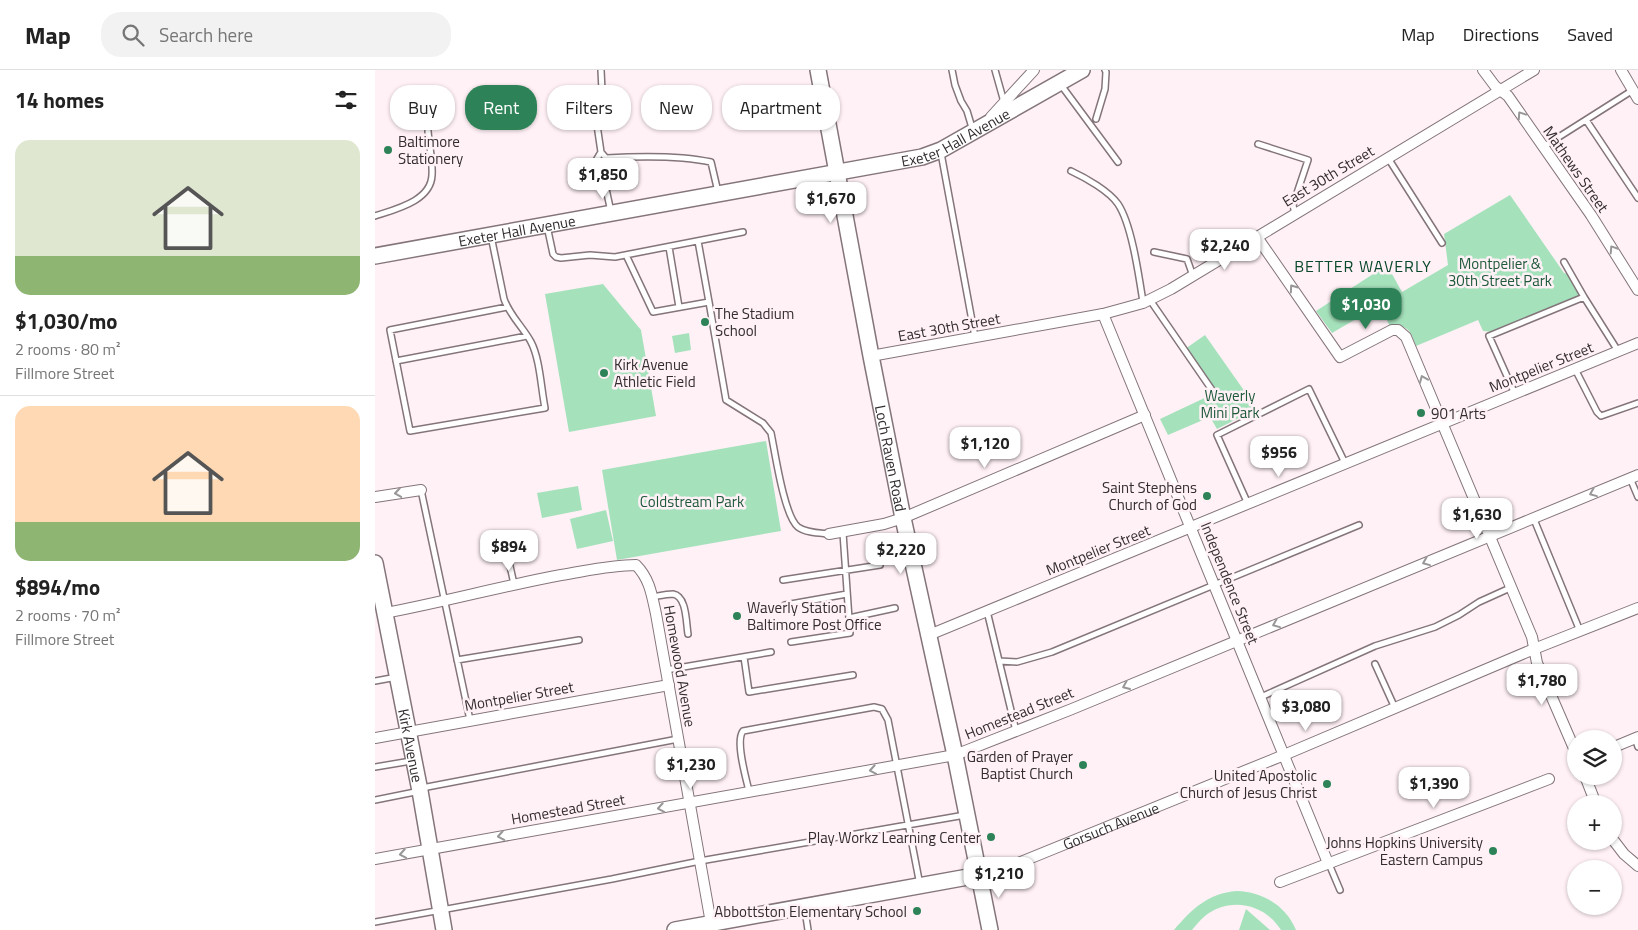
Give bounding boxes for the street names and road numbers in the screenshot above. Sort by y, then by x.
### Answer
street label: Exeter Hall Avenue [899,102,1014,172]
street label: Mathews Street [1538,121,1615,218]
street label: East 30th Street [1278,139,1379,212]
street label: Exeter Hall Avenue [456,208,577,252]
street label: East 30th Street [896,307,1003,347]
street label: Montpelier Street [1485,335,1597,398]
street label: Loch Raven Road [869,403,913,513]
street label: Montpelier Street [1042,518,1154,581]
street label: Independence Street [1195,518,1265,648]
street label: Homewood Avenue [658,603,702,729]
street label: Montpelier Street [463,675,576,717]
street label: Homestead Street [961,680,1077,745]
street label: Kirk Avenue [393,707,430,784]
street label: Homestead Street [509,788,628,830]
street label: Gorsuch Avenue [1059,796,1162,855]

